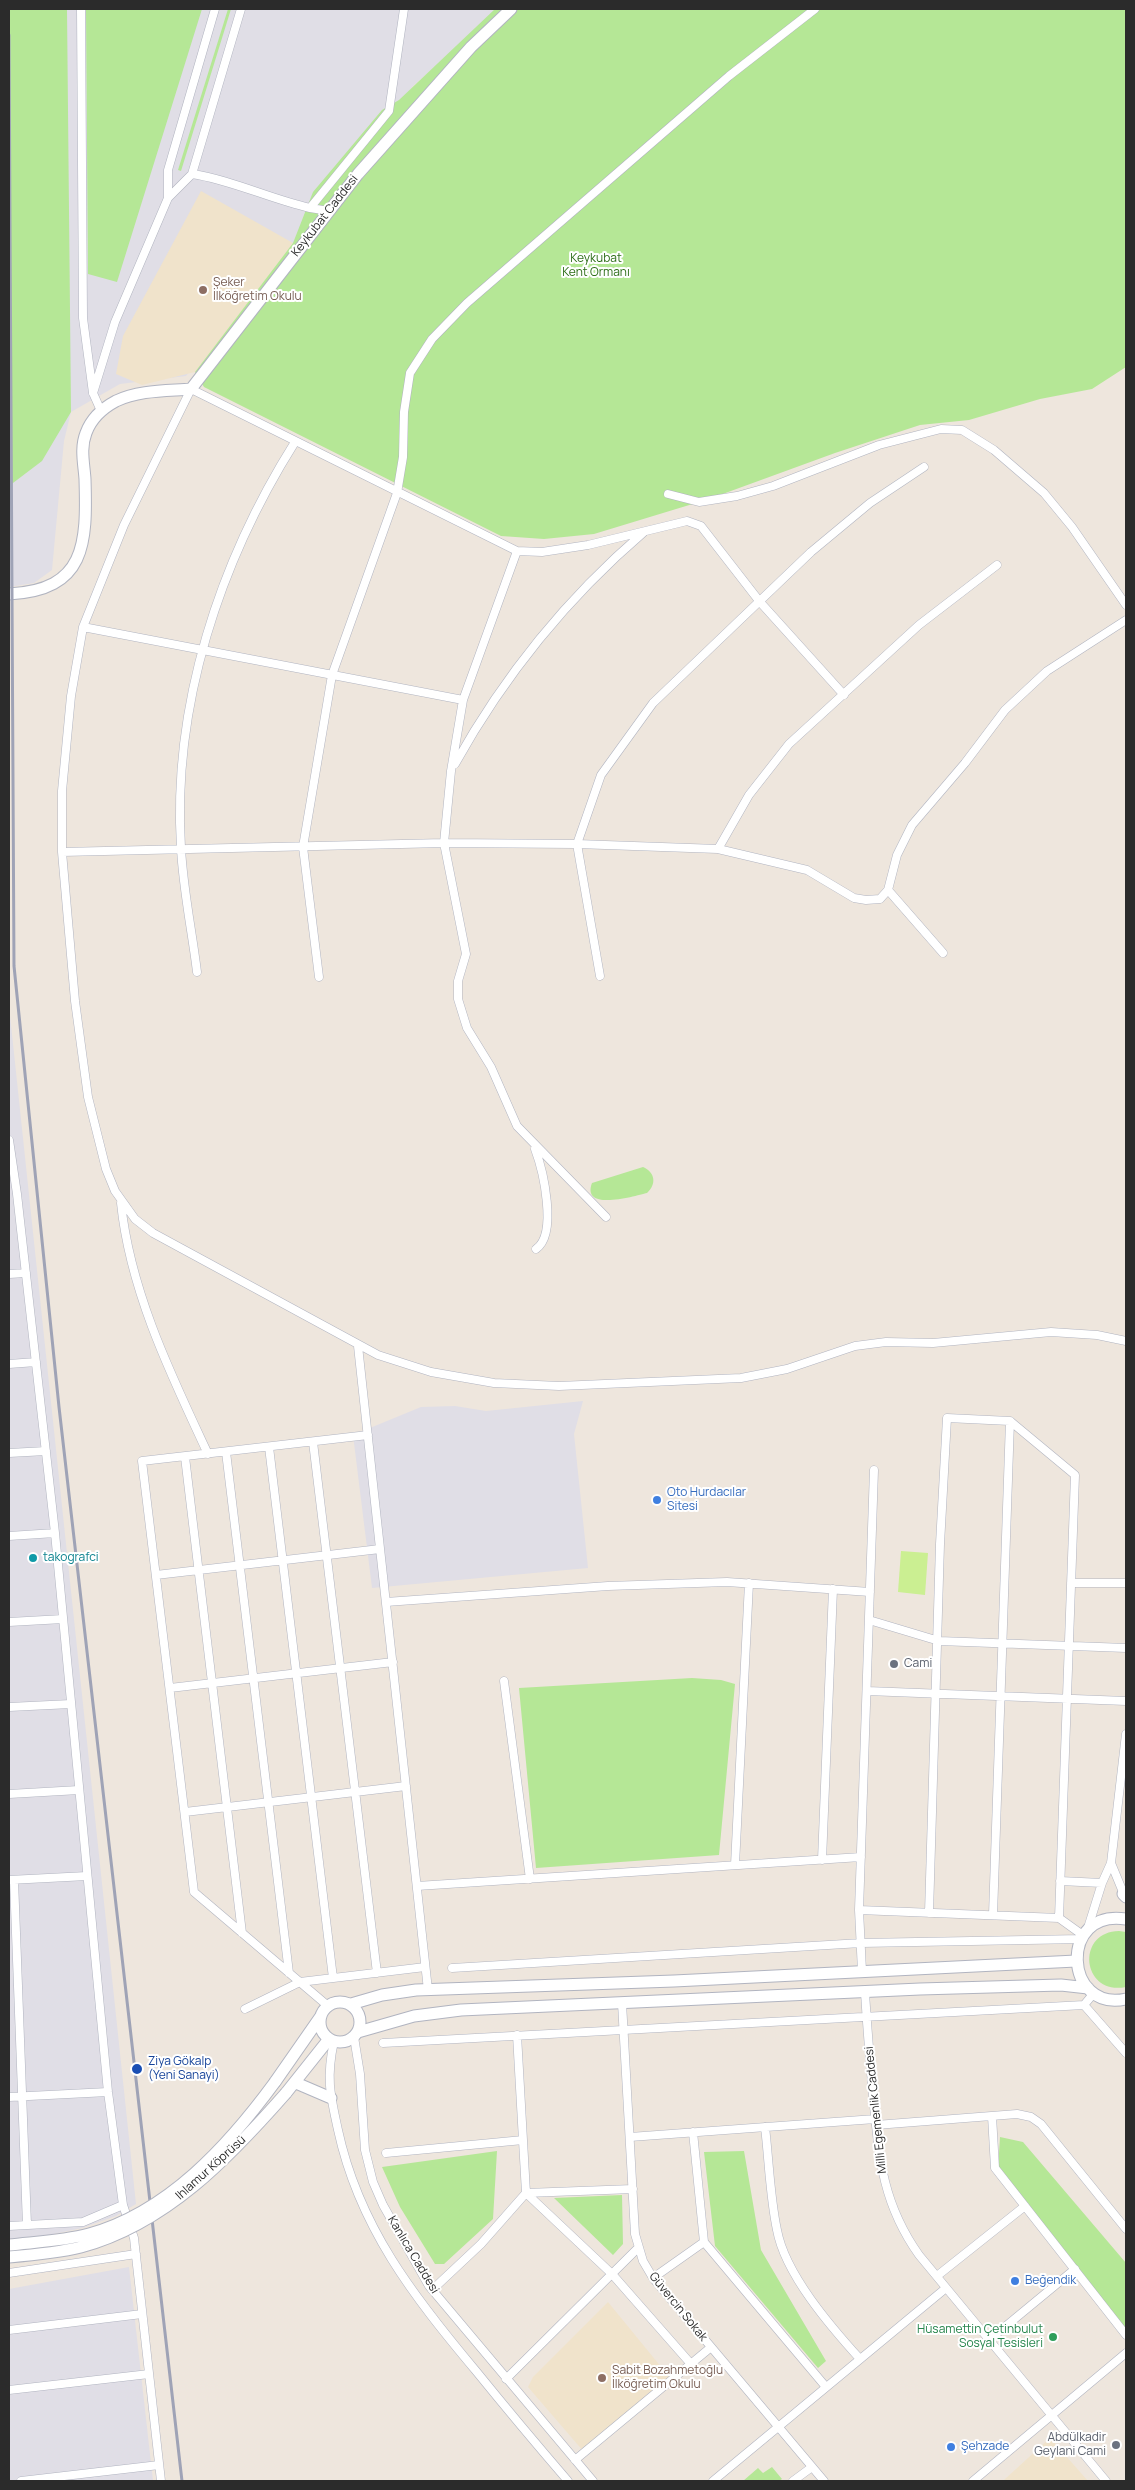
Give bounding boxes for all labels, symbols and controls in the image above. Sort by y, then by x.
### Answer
street label: Keykubat Caddesi [289,172,361,260]
park label: Keykubat Kent Ormanı [562,252,630,280]
place label: Şeker İlköğretim Okulu [213,276,302,304]
marker: Şeker İlköğretim Okulu [197,284,209,296]
place label: Oto Hurdacılar Sitesi [667,1486,746,1514]
marker: Oto Hurdacılar Sitesi [651,1494,663,1506]
place label: takografci [43,1551,99,1565]
marker: takografci [27,1552,39,1564]
place label: Cami [904,1657,932,1671]
marker: Cami [888,1658,900,1670]
street label: Milli Egemenlik Caddesi [862,2046,890,2174]
place label: Ziya Gökalp (Yeni Sanayi) [148,2055,220,2083]
marker: Ziya Gökalp (Yeni Sanayi) [130,2062,144,2076]
street label: Ihlamur Köprüsü [173,2133,249,2203]
street label: Kanlıca Caddesi [384,2214,442,2296]
street label: Güvercin Sokak [646,2270,710,2344]
place label: Beğendik [1025,2274,1076,2288]
marker: Beğendik [1009,2275,1021,2287]
place label: Hüsamettin Çetinbulut Sosyal Tesisleri [917,2323,1043,2351]
marker: Hüsamettin Çetinbulut Sosyal Tesisleri [1047,2331,1059,2343]
place label: Sabit Bozahmetoğlu İlköğretim Okulu [612,2364,723,2392]
marker: Sabit Bozahmetoğlu İlköğretim Okulu [596,2372,608,2384]
place label: Abdülkadir Geylani Cami [1034,2431,1106,2459]
marker: Abdülkadir Geylani Cami [1110,2439,1122,2451]
place label: Şehzade [961,2440,1009,2454]
marker: Şehzade [945,2441,957,2453]

